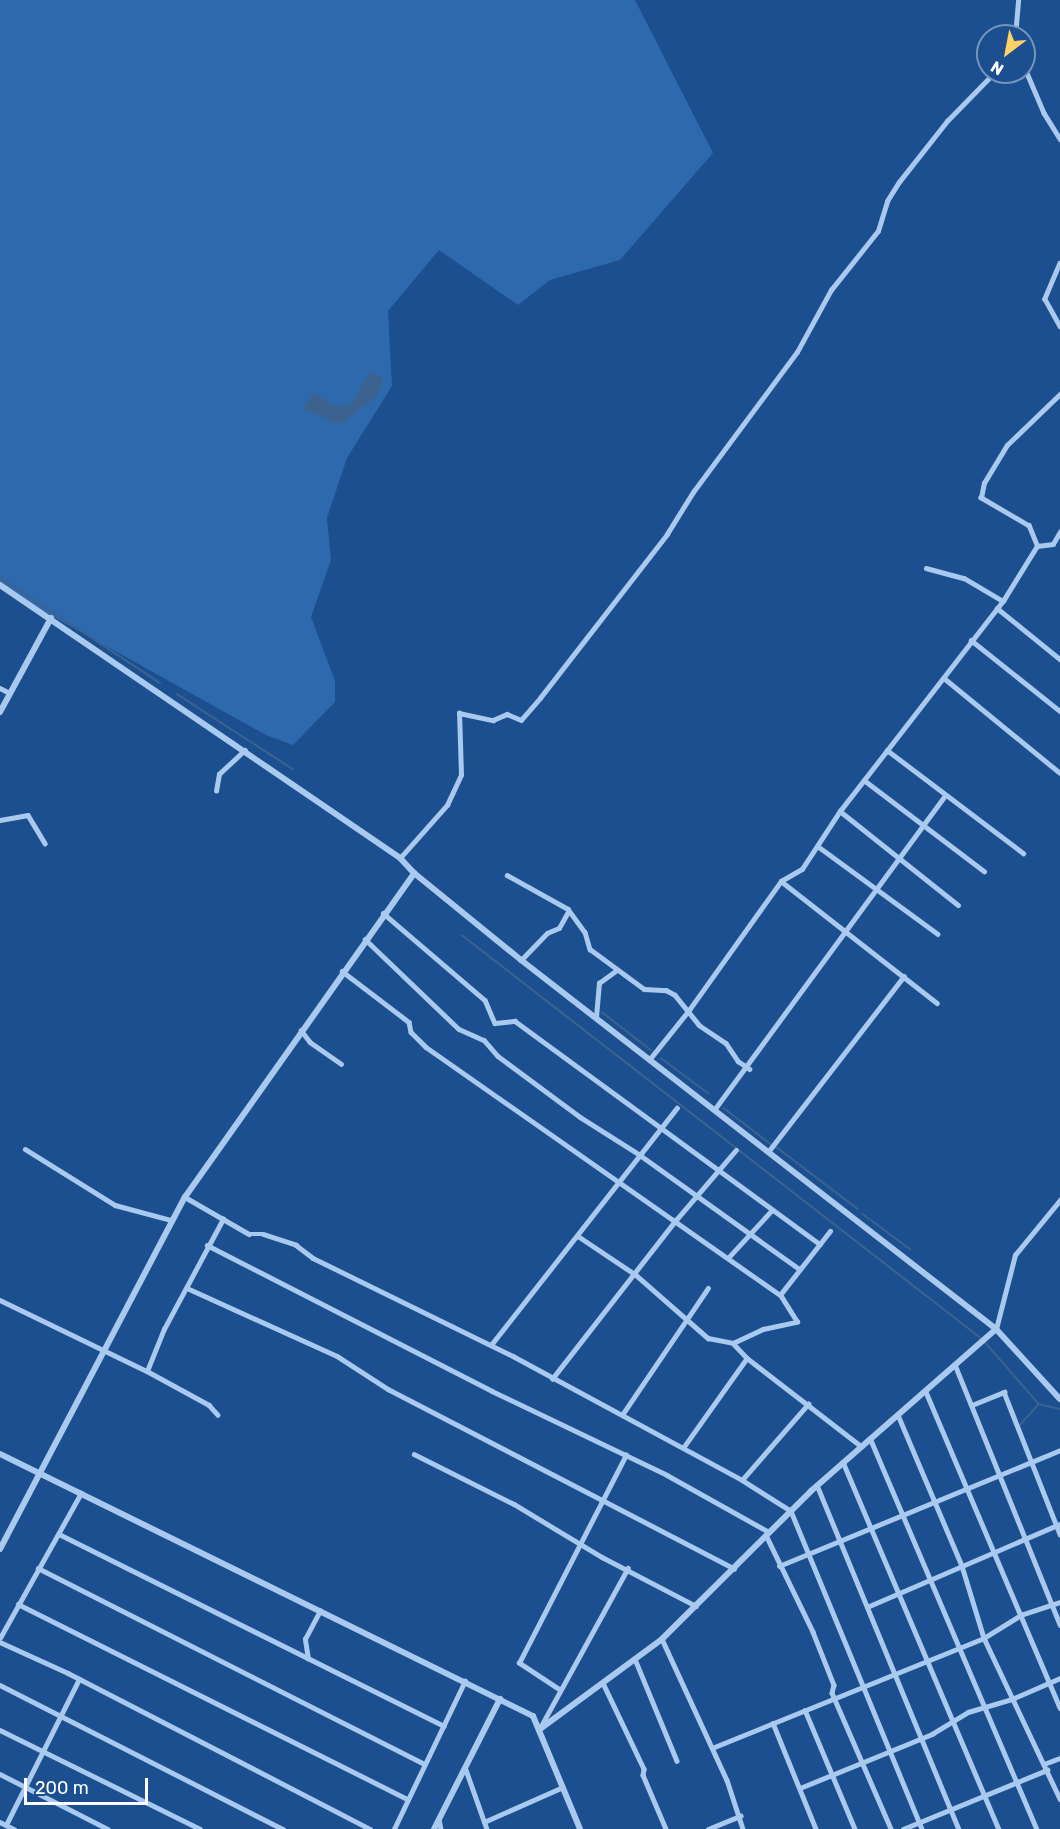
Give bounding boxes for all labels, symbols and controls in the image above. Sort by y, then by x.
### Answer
north arrow [976,24,1036,84]
text: N [987,57,1007,79]
scale bar [27,1766,152,1804]
text: 200 m [35,1777,89,1799]

